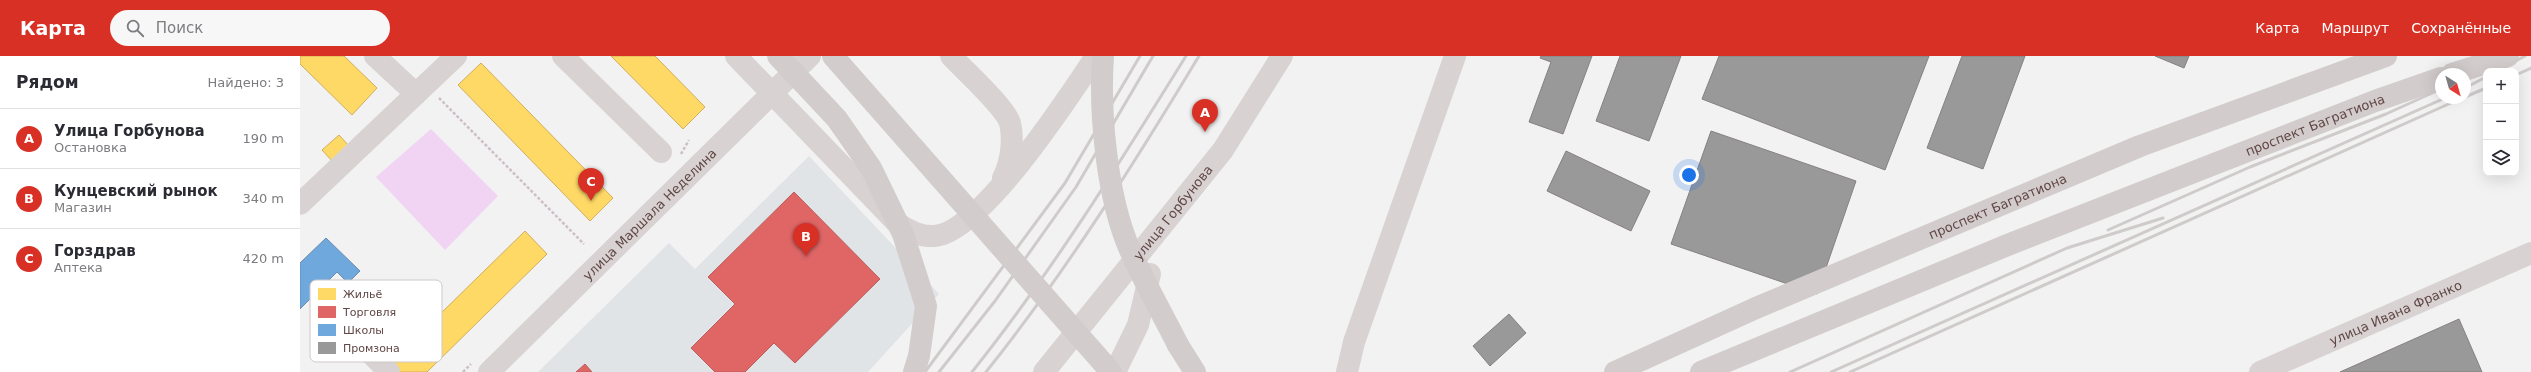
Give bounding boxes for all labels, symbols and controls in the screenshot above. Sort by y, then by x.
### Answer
search box [110,10,390,46]
text: Карта [20,17,86,39]
icon: search [124,17,146,39]
text: Поиск [156,19,203,37]
text: Карта [2255,20,2299,36]
text: Маршрут [2321,20,2389,36]
text: Сохранённые [2411,20,2511,36]
north arrow [2435,68,2471,104]
map controls [2483,68,2519,176]
button: + [2483,68,2519,104]
text: Рядом [16,72,79,92]
text: Найдено: 3 [208,75,284,90]
street label: проспект Багратиона [2243,91,2387,159]
pin: A [1192,99,1218,132]
button: − [2483,104,2519,140]
text: Улица Горбунова [54,122,205,140]
text: A [24,131,34,146]
text: 190 m [242,131,284,146]
text: Остановка [54,140,127,155]
button: layers [2483,140,2519,176]
street label: улица Маршала Неделина [580,146,720,283]
street label: улица Горбунова [1130,162,1216,263]
your location [1679,165,1699,185]
pin: C [578,168,604,201]
street label: проспект Багратиона [1926,171,2069,242]
text: Кунцевский рынок [54,182,218,200]
text: B [24,191,34,206]
text: 340 m [242,191,284,206]
text: Магазин [54,200,112,215]
pin: B [793,223,819,256]
text: Горздрав [54,242,136,260]
text: C [24,251,34,266]
text: 420 m [242,251,284,266]
text: Аптека [54,260,103,275]
street label: улица Ивана Франко [2327,277,2464,349]
legend [310,280,442,362]
text: Жильё [343,288,383,301]
text: Торговля [342,306,396,319]
text: Школы [343,324,384,337]
text: Промзона [343,342,400,355]

